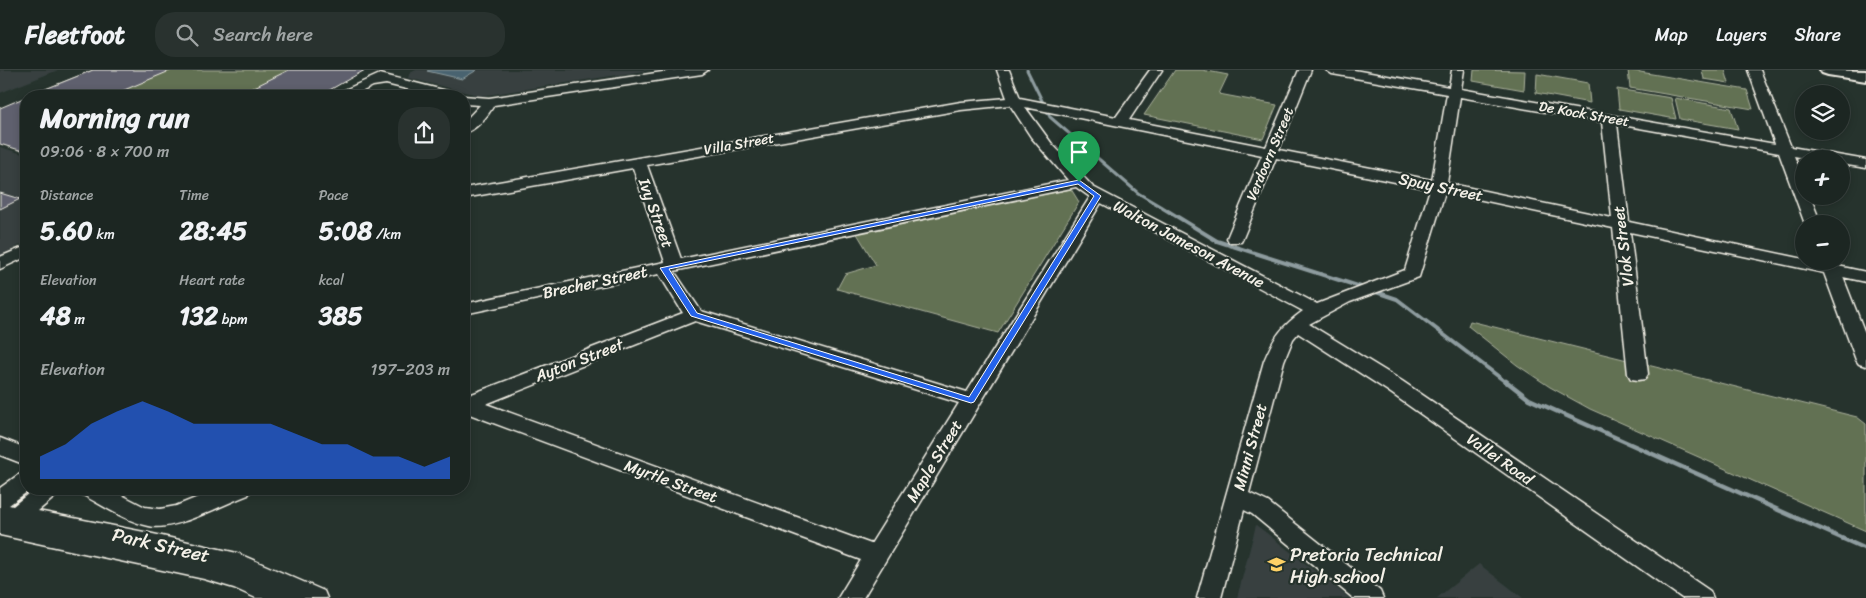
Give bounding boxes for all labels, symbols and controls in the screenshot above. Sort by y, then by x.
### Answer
search box [155,12,505,57]
text: Fleetfoot [25,14,125,56]
text: Search here [213,18,313,51]
text: Map [1655,19,1688,51]
text: Layers [1716,19,1767,51]
text: Share [1795,19,1841,51]
icon: search [173,21,201,49]
map controls [1795,85,1850,270]
button: layers [1795,85,1850,140]
text: Morning run [40,93,190,142]
street label: De Kock Street [1537,94,1631,134]
street label: Verdoorn Street [1239,103,1301,205]
button: share [398,107,450,159]
street label: Villa Street [702,126,776,162]
pin [1058,131,1100,182]
text: 09:06 · 8 × 700 m [40,137,169,166]
icon: arrive [1065,138,1093,166]
button: + [1795,150,1850,205]
street label: Spuy Street [1396,164,1486,210]
street label: Ivy Street [630,173,682,252]
text: Distance [40,183,93,208]
text: Time [179,183,209,208]
text: Pace [319,183,348,208]
street label: Walton Jameson Avenue [1108,192,1270,296]
street label: Vlok Street [1604,204,1642,288]
text: 5.60 [40,208,93,253]
text: 28:45 [179,208,247,253]
text: 5:08 [319,208,372,253]
button: − [1795,215,1850,270]
text: km [93,222,115,247]
text: /km [372,222,401,247]
street label: Brecher Street [540,257,650,307]
text: Elevation [40,268,97,293]
text: Heart rate [179,268,245,293]
text: kcal [319,268,344,293]
text: 48 [40,293,71,338]
text: 132 [179,293,218,338]
text: 385 [319,293,363,338]
text: m [71,307,85,332]
text: bpm [218,307,248,332]
street label: Ayton Street [530,330,628,391]
text: Elevation [40,355,105,384]
text: 197–203 m [371,355,450,384]
street label: Minni Street [1224,400,1276,494]
street label: Maple Street [898,414,970,508]
street label: Vallei Road [1460,425,1541,494]
street label: Myrtle Street [620,451,722,511]
street label: Park Street [109,518,213,572]
place label: Pretoria Technical High school [1290,538,1443,593]
school or university icon: Pretoria Technical High school [1266,555,1286,575]

